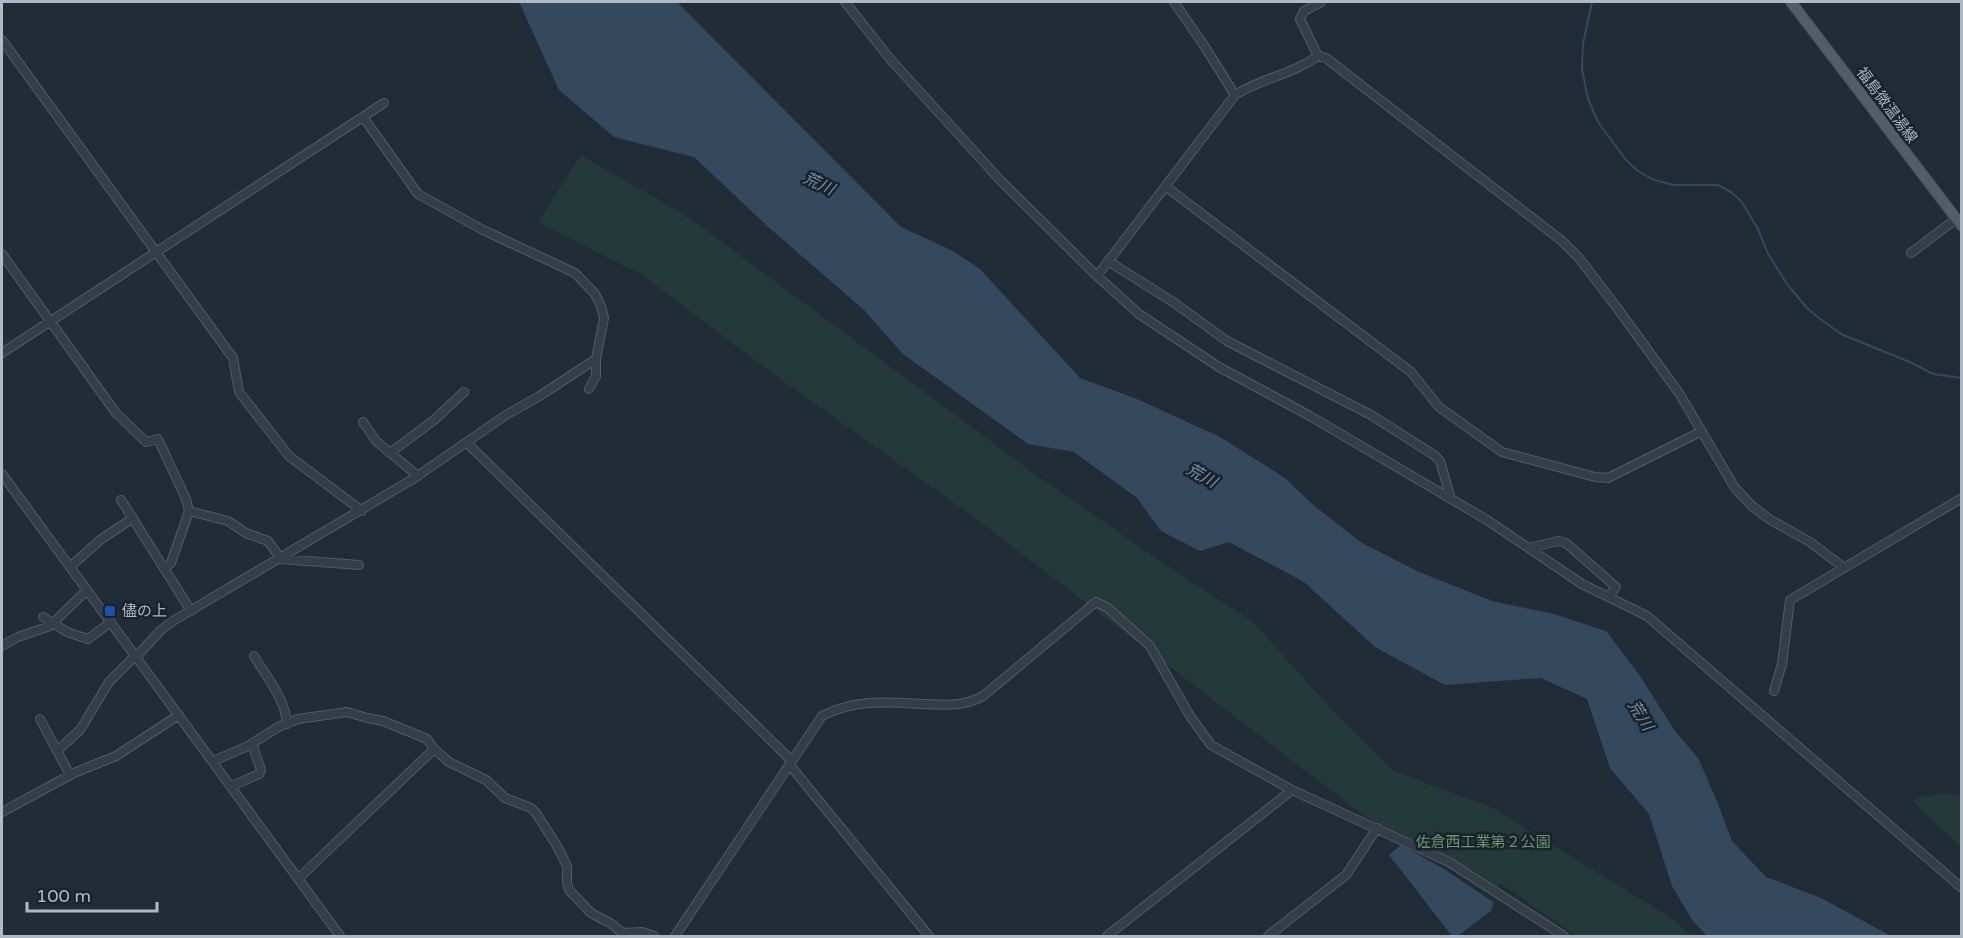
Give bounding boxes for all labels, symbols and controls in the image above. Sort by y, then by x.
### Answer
street label: 福島微温湯線 [1853,64,1921,146]
water label: 荒川 [800,168,839,201]
water label: 荒川 [1183,459,1222,493]
place label: 儘の上 [122,602,167,620]
marker: 儘の上 [103,604,117,618]
water label: 荒川 [1623,697,1658,736]
park label: 佐倉西工業第２公園 [1415,833,1551,851]
scale bar [27,875,158,913]
text: 100 m [36,885,91,907]

